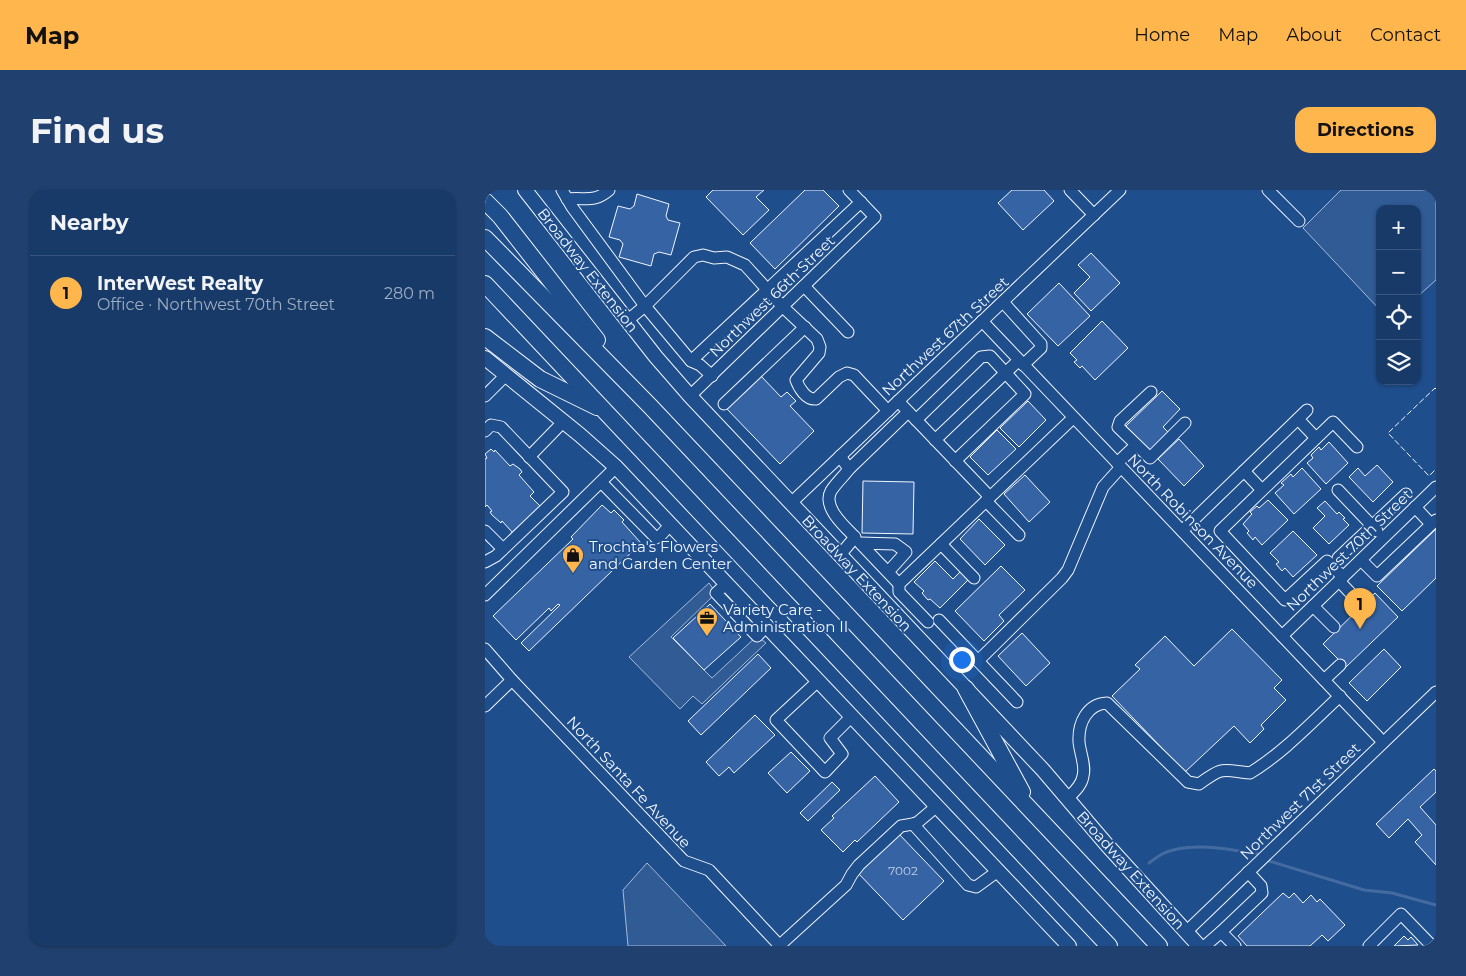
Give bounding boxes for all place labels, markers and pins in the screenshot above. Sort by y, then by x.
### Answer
place label: Trochta's Flowers and Garden Center [589,537,732,573]
shop icon: Trochta's Flowers and Garden Center [561,543,585,574]
pin: 1 [1344,588,1376,629]
place label: Variety Care - Administration II [723,600,848,636]
office icon: Variety Care - Administration II [695,606,719,637]

